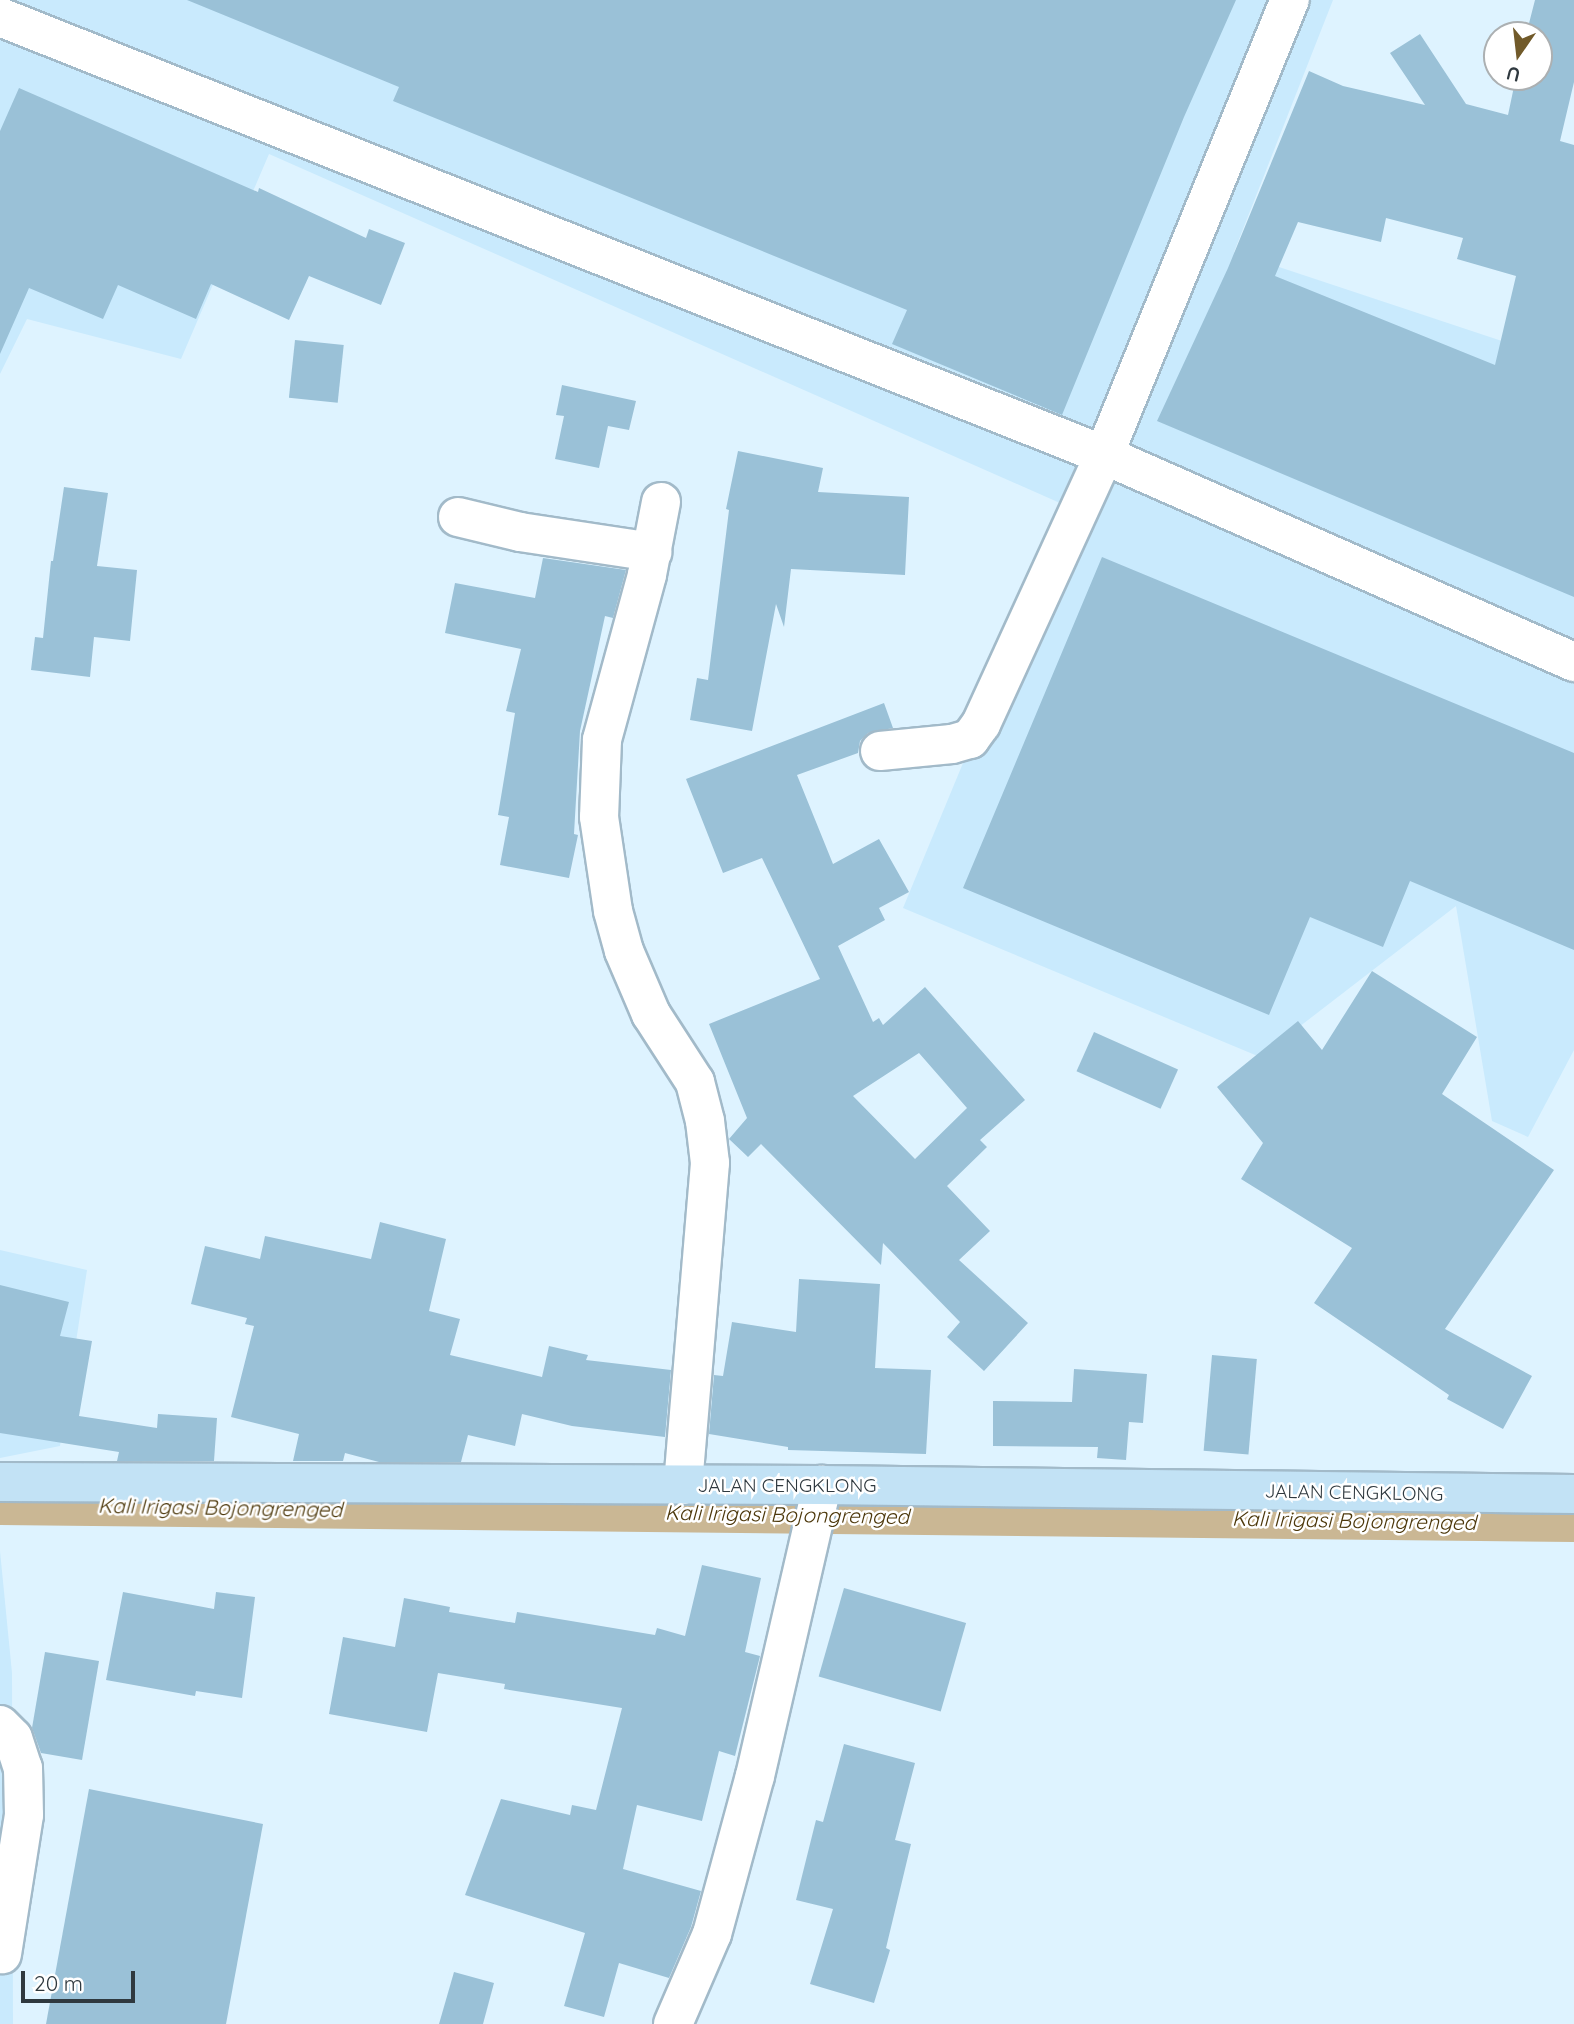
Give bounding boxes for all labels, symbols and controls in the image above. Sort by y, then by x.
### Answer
north arrow [1483,21,1553,91]
text: U [1504,61,1523,88]
street label: JALAN CENGKLONG [698,1475,876,1497]
street label: JALAN CENGKLONG [1264,1480,1444,1506]
water label: Kali Irigasi Bojongrenged [98,1492,342,1522]
water label: Kali Irigasi Bojongrenged [665,1499,909,1529]
water label: Kali Irigasi Bojongrenged [1232,1505,1476,1535]
scale bar [24,1958,138,2002]
text: 20 m [34,1970,83,1996]

